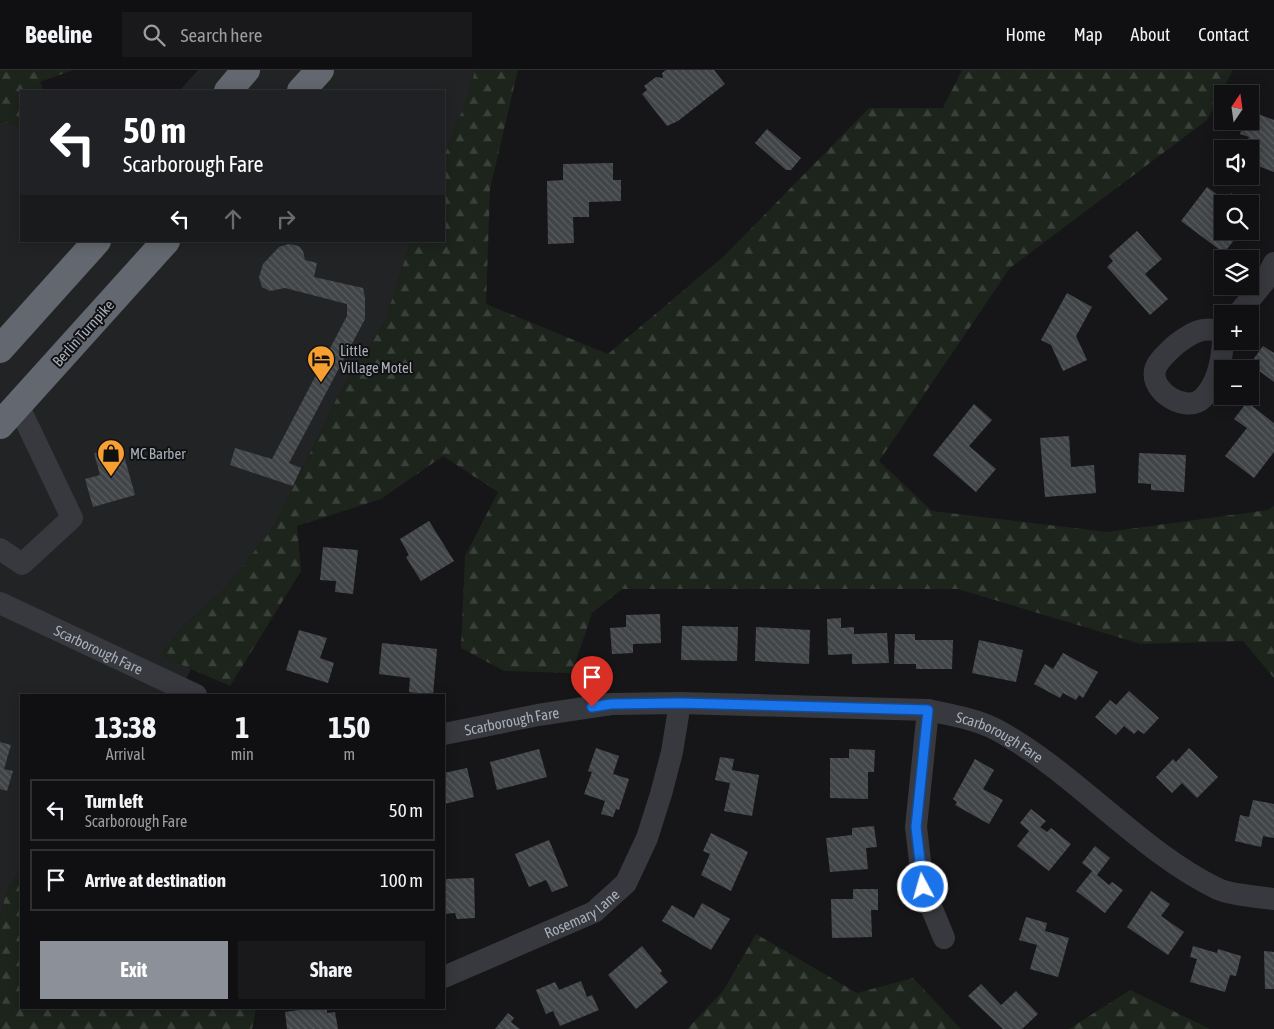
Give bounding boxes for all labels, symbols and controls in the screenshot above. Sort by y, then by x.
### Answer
search box [122,12,472,57]
text: Beeline [25,21,92,48]
icon: search [140,21,168,49]
text: Search here [180,24,262,46]
text: Home [1006,24,1046,45]
text: Map [1074,24,1103,45]
text: About [1131,24,1170,45]
text: Contact [1198,24,1249,45]
north arrow [1214,85,1259,130]
map controls [1214,85,1259,405]
icon: left [40,110,105,175]
text: 50 m [123,110,186,150]
button: sound [1214,140,1259,185]
text: Scarborough Fare [123,151,264,177]
button: search [1214,195,1259,240]
icon: left [166,205,194,233]
icon: ahead [219,205,247,233]
icon: right [272,205,300,233]
button: layers [1214,250,1259,295]
street label: Berlin Turnpike [49,296,117,370]
button: + [1214,305,1259,350]
place label: Little Village Motel [340,342,413,376]
hotel icon: Little Village Motel [306,344,336,383]
button: − [1214,360,1259,405]
shop icon: MC Barber [96,438,126,477]
place label: MC Barber [130,445,186,462]
street label: Scarborough Fare [52,621,146,677]
pin [571,656,613,707]
icon: arrive [578,663,606,691]
street label: Scarborough Fare [463,703,560,738]
street label: Scarborough Fare [954,708,1047,766]
text: 13:38 [94,710,156,744]
text: 1 [235,710,249,744]
text: 150 [328,710,370,744]
text: Arrival [106,745,145,763]
text: min [231,745,254,763]
text: m [344,745,355,763]
text: Turn left [85,790,143,812]
icon: left [42,796,70,824]
text: 50 m [389,799,423,821]
text: Scarborough Fare [85,812,187,830]
position arrow [896,860,948,912]
icon: arrive [42,866,70,894]
text: Arrive at destination [85,869,226,891]
text: 100 m [380,869,423,891]
street label: Rosemary Lane [542,885,622,941]
button: Exit [40,941,228,999]
button: Share [238,941,425,999]

